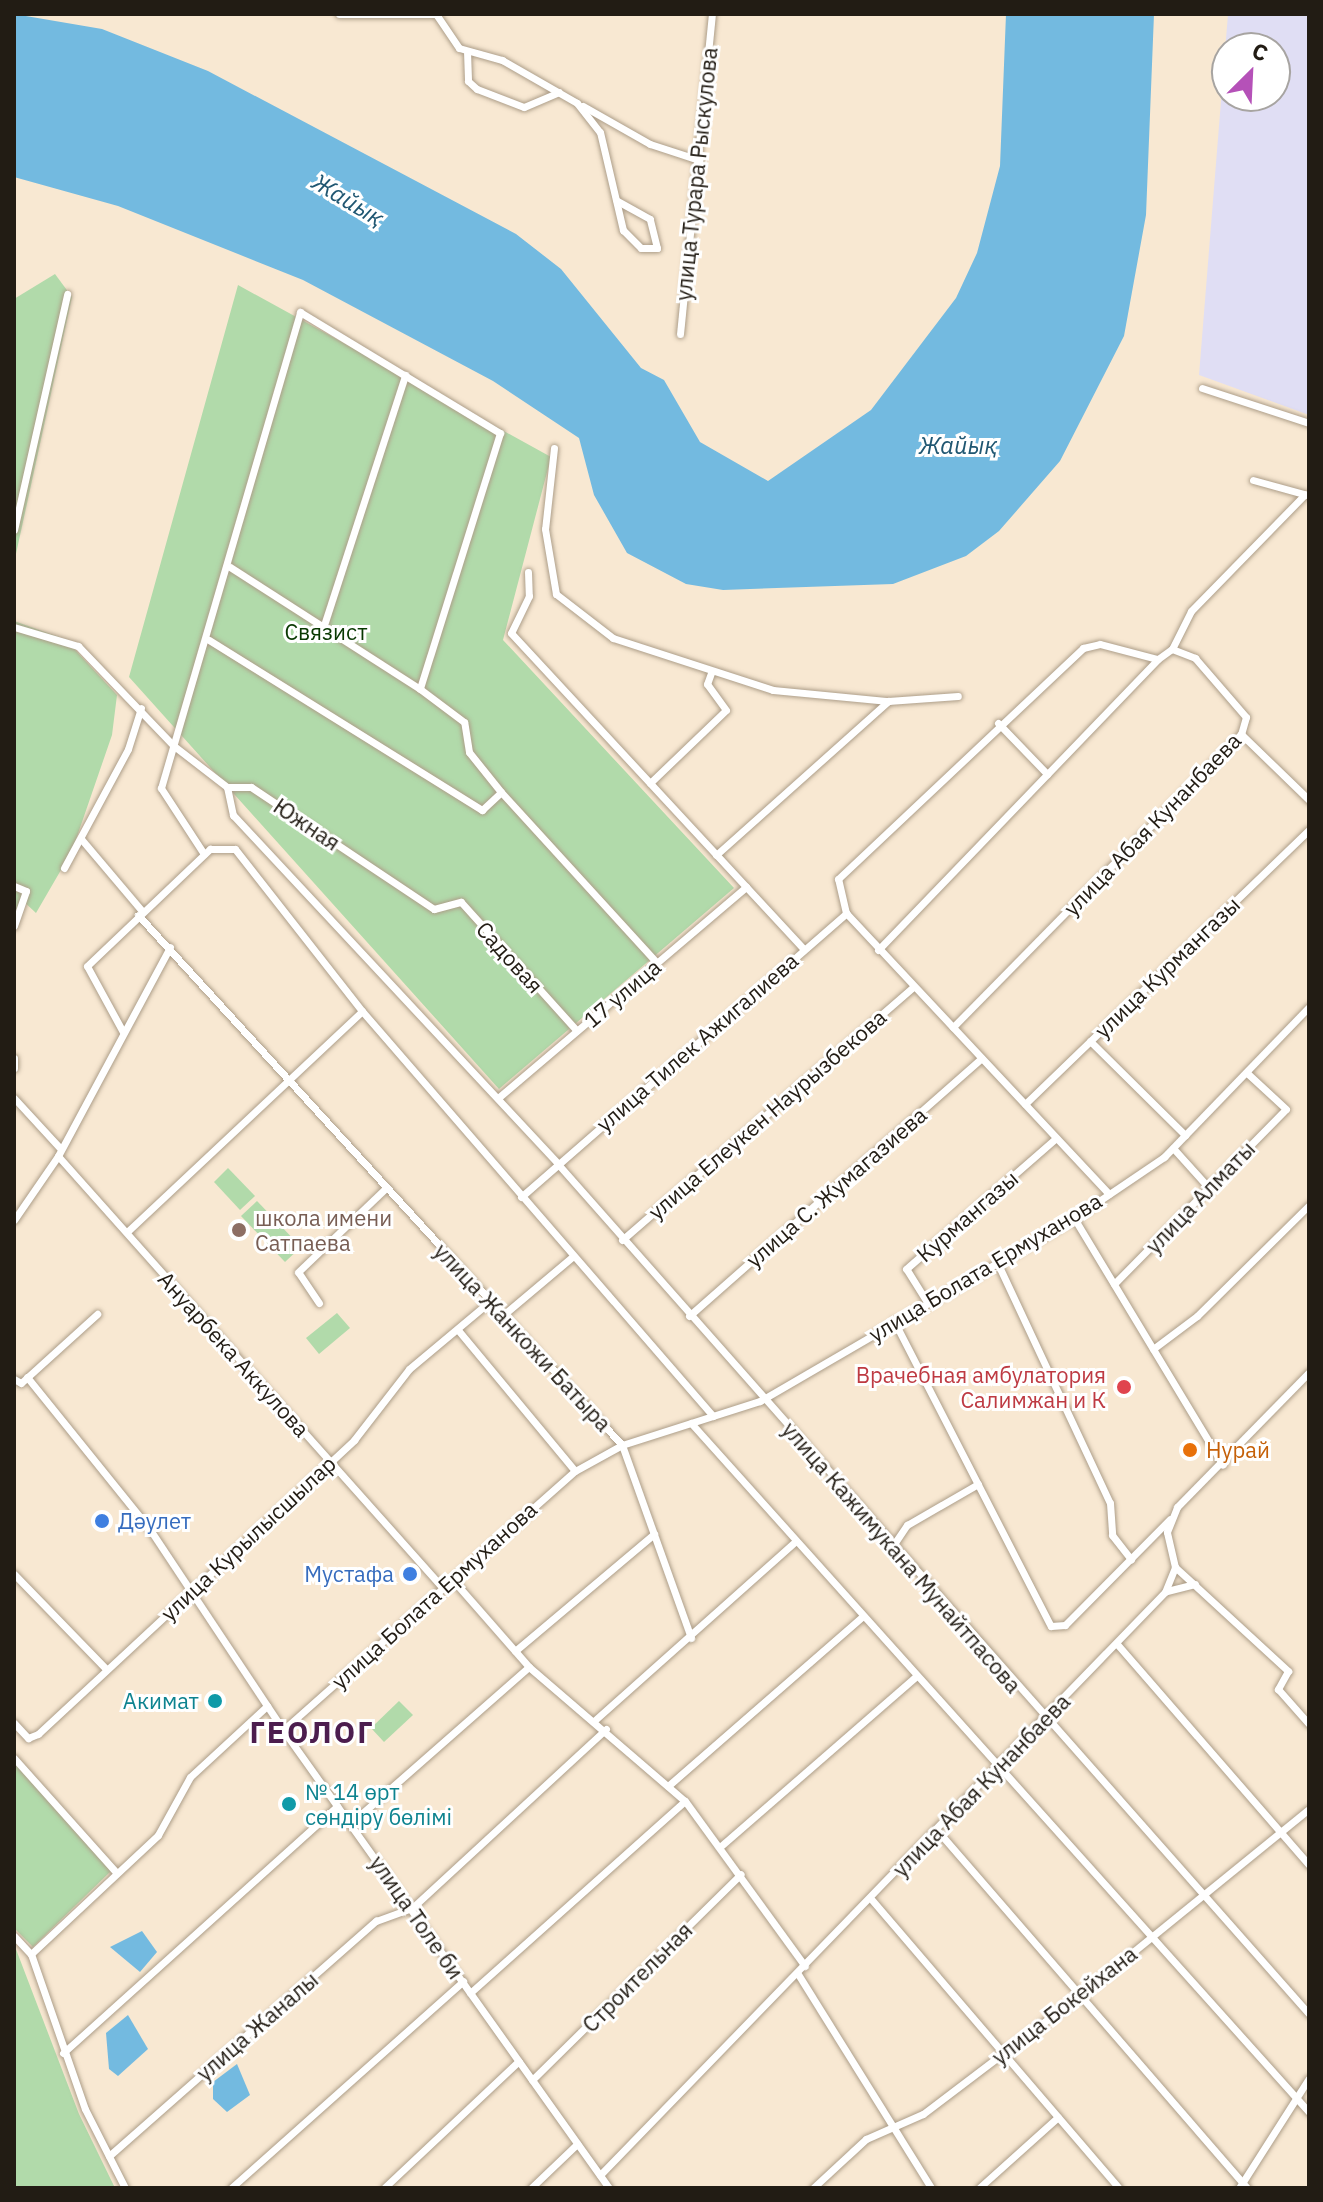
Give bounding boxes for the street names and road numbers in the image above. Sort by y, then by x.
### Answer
street label: улица Турара Рыскулова [670,46,722,302]
street label: улица Абая Кунанбаева [1058,727,1246,921]
street label: Южная [269,792,345,856]
street label: улица Курмангазы [1089,891,1245,1043]
street label: Садовая [471,916,549,998]
street label: улица Тилек Ажигалиева [591,947,803,1137]
street label: 17 улица [578,953,666,1033]
street label: улица Елеукен Наурызбекова [643,1003,891,1225]
street label: улица С. Жумагазиева [740,1101,932,1273]
street label: улица Алматы [1140,1135,1260,1259]
street label: Курмангазы [911,1165,1023,1267]
street label: улица Болата Ермуханова [864,1187,1106,1347]
street label: улица Жанкожи Батыра [429,1238,617,1436]
street label: Ануарбека Аккулова [153,1266,315,1442]
street label: улица Кажимукана Мунайтпасова [777,1416,1027,1698]
street label: улица Курылысшылар [155,1450,341,1626]
street label: улица Болата Ермуханова [326,1496,542,1694]
street label: улица Абая Кунанбаева [887,1688,1075,1882]
street label: улица Толе би [365,1850,469,1984]
street label: Строительная [577,1917,697,2037]
street label: улица Бокейхана [986,1940,1142,2070]
street label: улица Жаналы [191,1966,323,2086]

